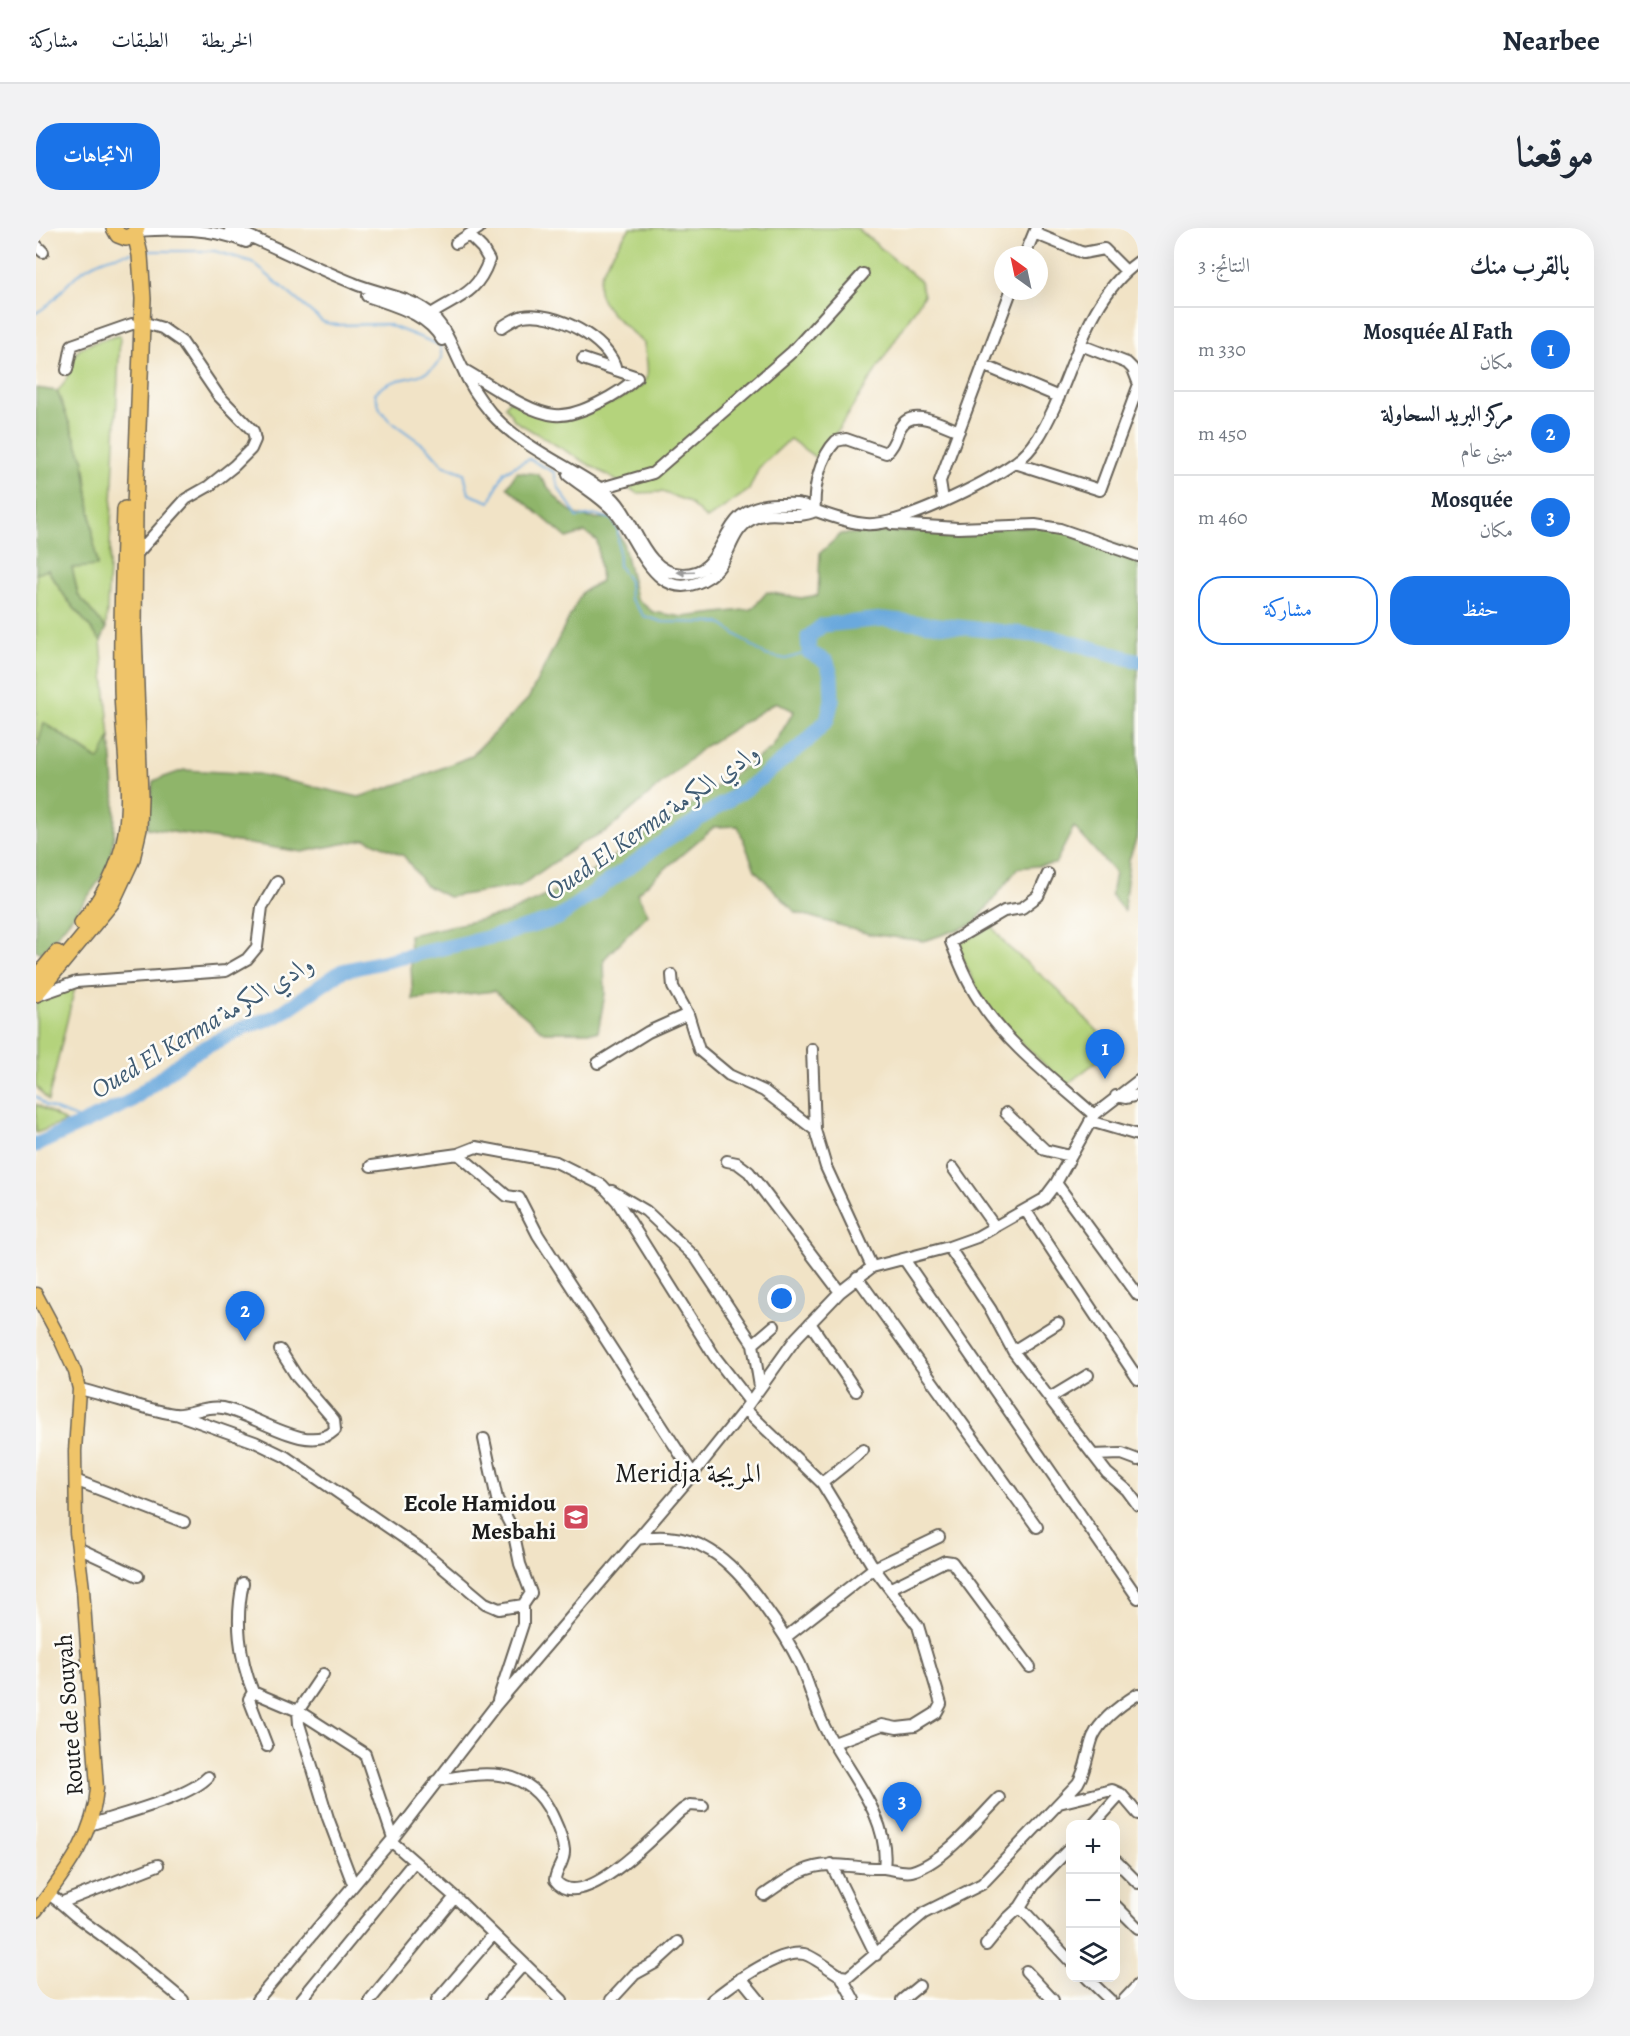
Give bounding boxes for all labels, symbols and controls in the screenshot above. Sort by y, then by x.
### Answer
text: Nearbee [1502,22,1600,60]
text: مشاركة [30,26,78,54]
text: الطبقات [111,26,168,54]
text: الخريطة [201,26,253,54]
button: الاتجاهات [36,123,160,190]
text: موقعنا [1516,123,1594,180]
north arrow [994,246,1048,300]
text: بالقرب منك [1469,248,1570,283]
text: النتائج: 3 [1198,252,1250,279]
text: Mosquée Al Fath [1363,317,1513,347]
text: 330 m [1198,336,1246,363]
text: 1 [1547,336,1554,363]
text: مكان [1479,349,1513,376]
text: مركز البريد السحاولة [1382,399,1513,429]
text: 450 m [1198,420,1247,447]
text: 2 [1546,420,1555,447]
text: مبنى عام [1460,437,1513,464]
text: Mosquée [1431,485,1513,515]
text: 460 m [1198,504,1248,531]
text: 3 [1546,504,1555,531]
text: مكان [1479,517,1513,544]
one-way arrow [676,568,695,577]
button: مشاركة [1198,576,1378,645]
button: حفظ [1390,576,1570,645]
water label: Oued El Kerma وادي الكرمة [538,734,768,911]
water label: Oued El Kerma وادي الكرمة [84,946,322,1109]
pin: 1 [1086,1030,1124,1079]
your location [767,1284,796,1313]
pin: 2 [226,1292,264,1341]
district label: Meridja المريجة [615,1455,761,1491]
place label: Ecole Hamidou Mesbahi [404,1487,557,1547]
school or university icon: Ecole Hamidou Mesbahi [561,1502,591,1532]
street label: Route de Souyah [47,1633,91,1797]
pin: 3 [882,1782,922,1832]
map controls [1066,1820,1120,1982]
button: + [1066,1820,1120,1874]
button: − [1066,1874,1120,1928]
button: layers [1066,1928,1120,1982]

